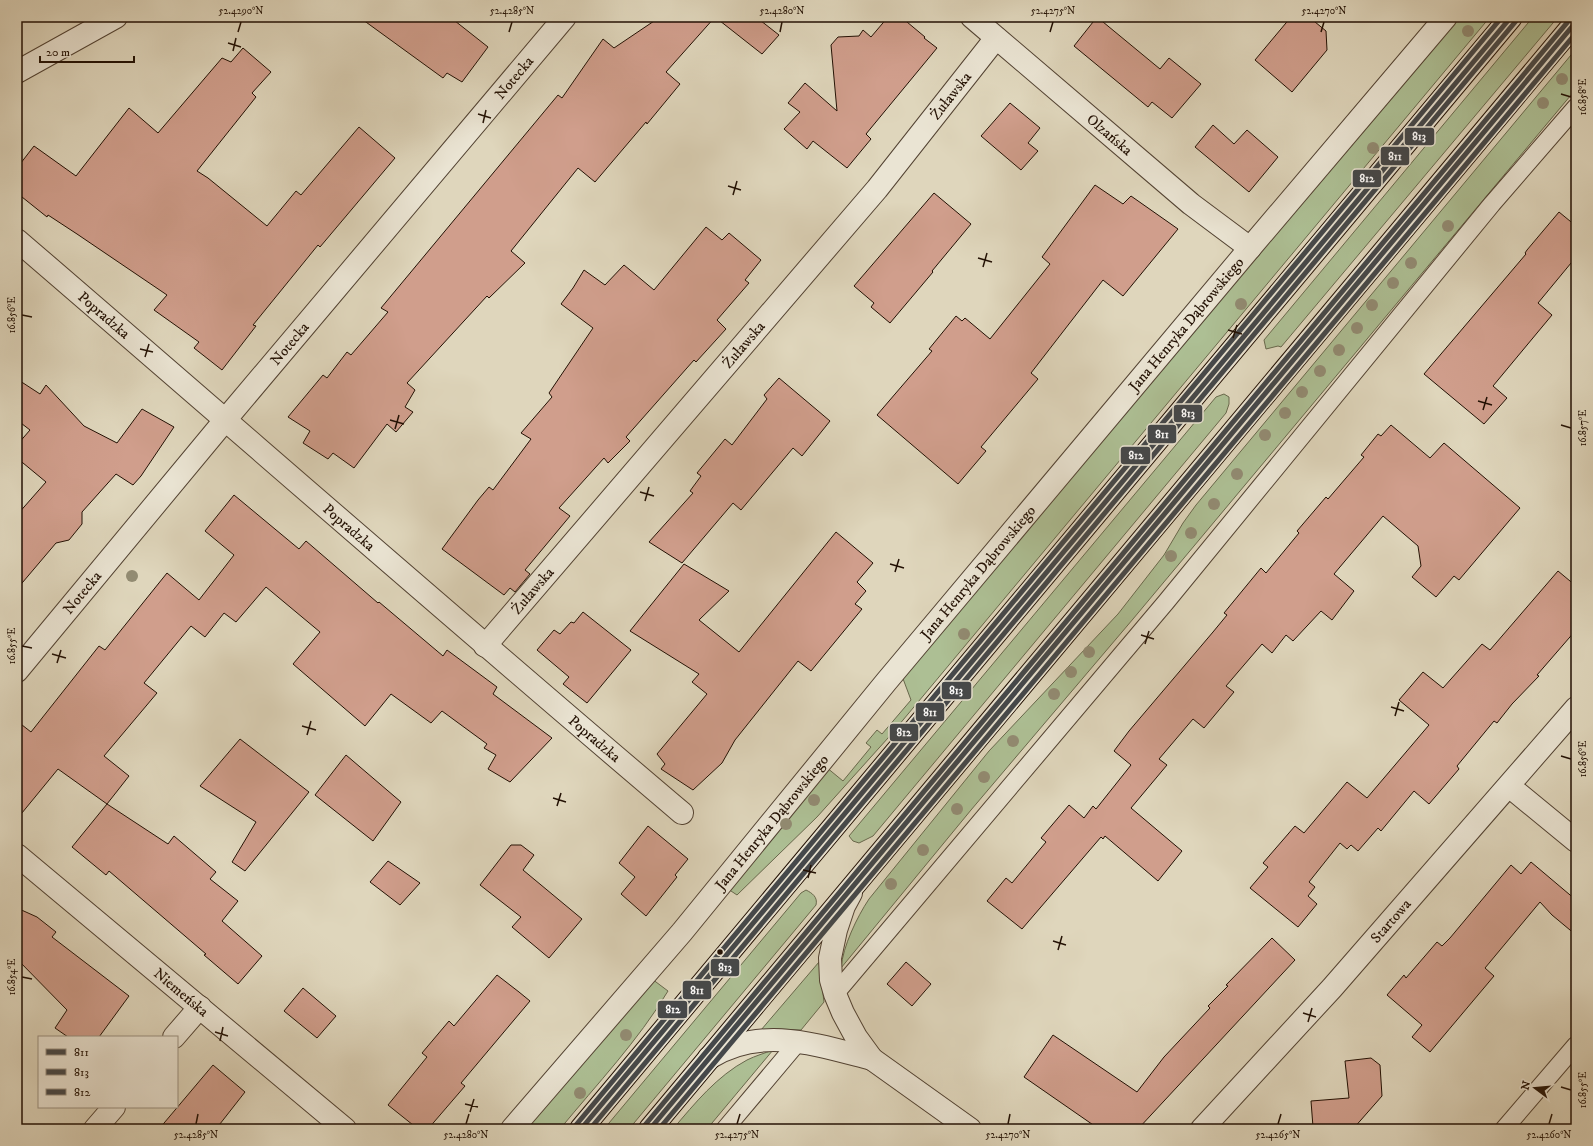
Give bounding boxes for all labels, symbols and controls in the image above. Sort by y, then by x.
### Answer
text: 52.4290°N [219,5,263,17]
text: 52.4285°N [490,5,534,17]
text: 52.4280°N [760,5,804,17]
text: 52.4275°N [1031,5,1075,17]
text: 52.4270°N [1302,5,1347,17]
scale bar [40,38,134,64]
text: 20 m [46,45,70,60]
street label: Notecka [491,52,538,103]
street label: Żuławska [926,67,976,124]
text: 16.858°E [1577,79,1589,115]
street label: Olzańska [1082,110,1137,160]
line badge: 813 [1404,127,1435,146]
text: 813 [1412,130,1426,144]
line badge: 811 [1380,146,1410,166]
text: 811 [1388,150,1402,164]
line badge: 812 [1352,169,1382,188]
text: 812 [1360,172,1375,186]
street label: Jana Henryka Dąbrowskiego [1123,253,1248,397]
street label: Popradzka [74,288,134,344]
text: 16.856°E [6,297,18,333]
street label: Żuławska [718,317,770,372]
street label: Notecka [266,318,314,369]
line badge: 813 [1173,404,1203,423]
text: 813 [1181,407,1195,421]
text: 16.857°E [1577,410,1589,446]
line badge: 811 [1147,424,1177,444]
text: 811 [1155,428,1169,442]
line badge: 812 [1120,446,1151,465]
text: 812 [1129,449,1144,463]
street label: Popradzka [319,500,379,556]
street label: Jana Henryka Dąbrowskiego [915,502,1040,645]
street label: Żuławska [507,563,559,618]
street label: Notecka [59,567,106,618]
text: 16.855°E [6,628,18,664]
line badge: 813 [941,681,972,700]
text: 813 [949,684,963,698]
line badge: 811 [915,702,945,722]
text: 811 [923,706,937,720]
street label: Popradzka [564,711,625,767]
line badge: 812 [889,723,919,742]
text: 812 [897,726,912,740]
text: 16.856°E [1577,741,1589,777]
street label: Jana Henryka Dąbrowskiego [710,751,833,896]
street label: Startowa [1367,894,1416,947]
unlabelled marker [715,947,725,957]
line badge: 813 [710,958,740,977]
text: 16.854°E [6,959,18,995]
text: 813 [718,961,732,975]
street label: Niemeńska [149,964,213,1021]
line badge: 811 [682,980,712,1000]
text: 811 [690,984,704,998]
line badge: 812 [657,1000,688,1019]
text: 812 [666,1003,681,1017]
legend [38,1036,178,1108]
text: 811 [74,1045,89,1060]
text: 813 [74,1065,89,1080]
north arrow [1515,1068,1555,1108]
text: 16.855°E [1577,1072,1589,1108]
text: N [1518,1079,1534,1092]
text: 812 [74,1085,90,1100]
text: 52.4285°N [174,1129,218,1141]
text: 52.4280°N [444,1129,488,1141]
text: 52.4275°N [715,1129,759,1141]
text: 52.4270°N [986,1129,1031,1141]
text: 52.4265°N [1256,1129,1300,1141]
text: 52.4260°N [1526,1129,1572,1141]

